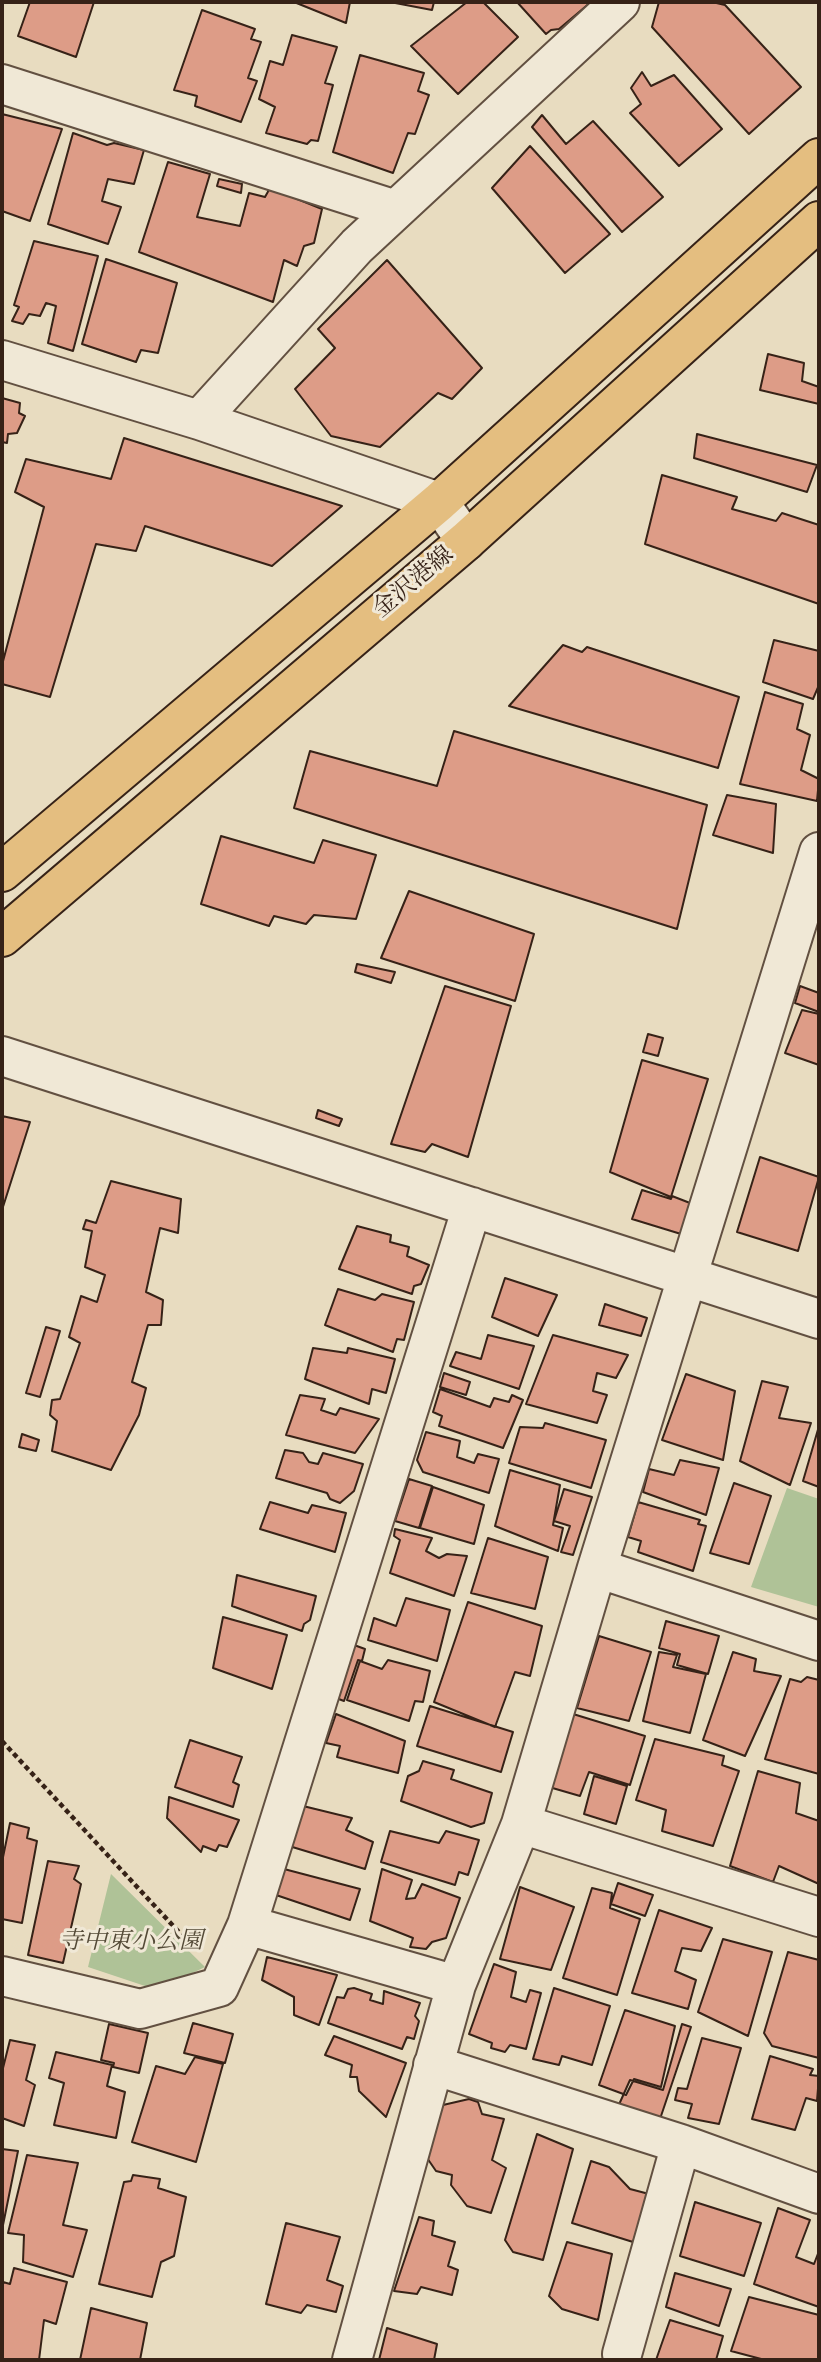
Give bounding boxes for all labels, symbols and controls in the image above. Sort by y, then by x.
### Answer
street label: 金沢港線 [369,542,461,626]
park label: 寺中東小公園 [59,1930,203,1958]

